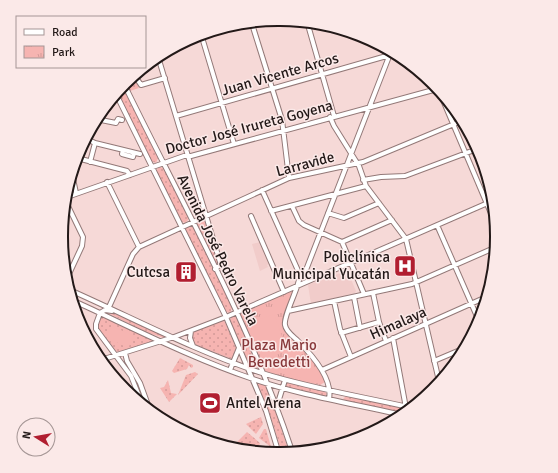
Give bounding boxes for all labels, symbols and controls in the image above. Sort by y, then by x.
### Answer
legend [16,16,146,68]
text: Road [52,25,78,40]
text: Park [52,45,75,60]
street label: Juan Vicente Arcos [219,49,341,99]
street label: Doctor José Irureta Goyena [163,96,335,158]
street label: Larravide [274,148,336,180]
street label: Avenida José Pedro Varela [173,171,263,329]
place label: Policlínica Municipal Yucatán [272,248,390,283]
hospital icon: Policlínica Municipal Yucatán [392,253,418,279]
building icon: Cutcsa [173,259,199,285]
place label: Cutcsa [126,263,170,281]
street label: Himalaya [367,303,429,343]
park label: Plaza Mario Benedetti [241,336,317,371]
sports icon: Antel Arena [197,390,223,416]
place label: Antel Arena [226,394,301,412]
north arrow [16,417,56,457]
text: N [20,430,34,440]

